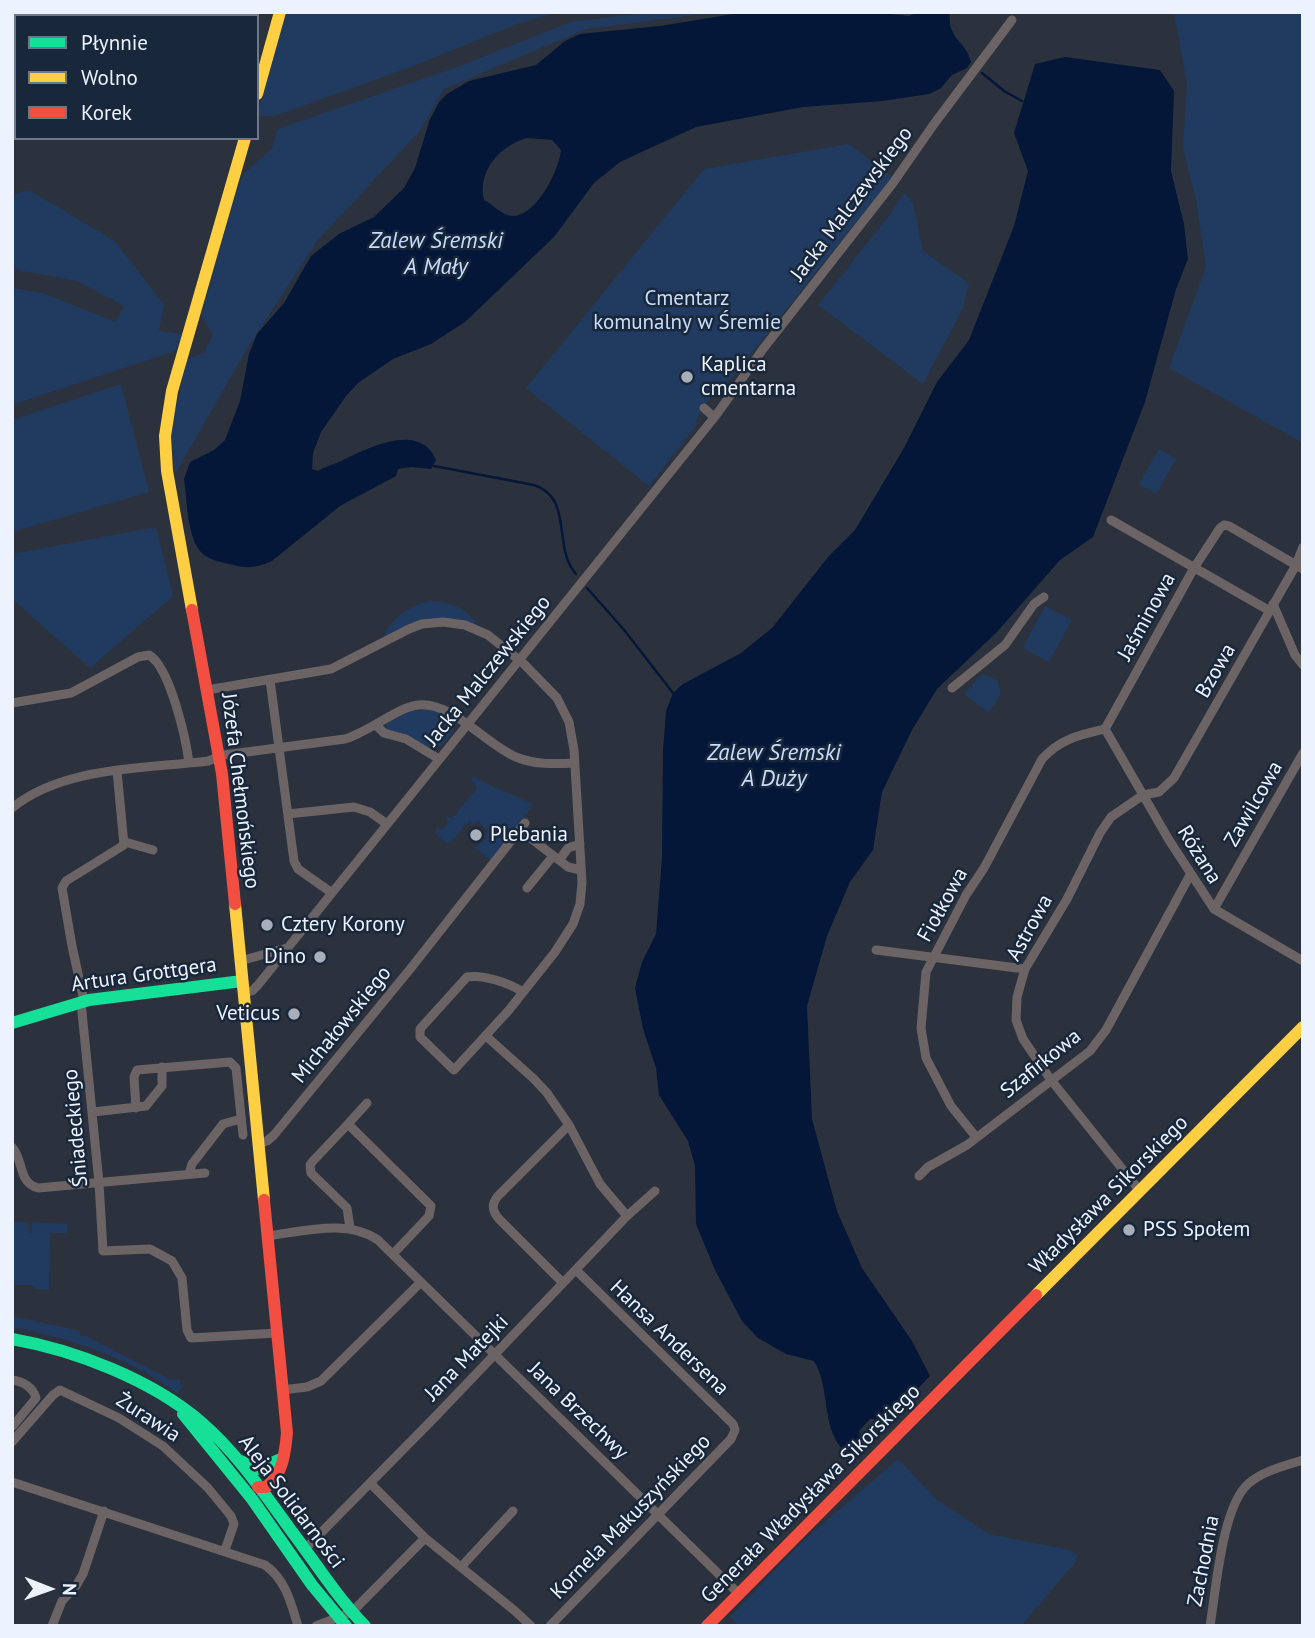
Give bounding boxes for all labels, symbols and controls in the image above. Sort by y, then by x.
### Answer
legend [14,14,259,140]
text: Płynnie [81,29,148,56]
text: Wolno [81,64,138,91]
text: Korek [81,99,132,126]
street label: Jacka Malczewskiego [786,122,918,286]
water label: Zalew Śremski A Mały [369,227,503,281]
park label: Cmentarz komunalny w Śremie [593,286,781,336]
place label: Kaplica cmentarna [701,352,796,402]
marker: Kaplica cmentarna [679,369,695,385]
street label: Jaśminowa [1113,569,1181,665]
street label: Jacka Malczewskiego [419,590,557,752]
street label: Bzowa [1191,640,1241,702]
street label: Józefa Chełmońskiego [215,692,265,890]
water label: Zalew Śremski A Duży [707,739,841,793]
street label: Zawilcowa [1219,757,1289,851]
street label: Różana [1171,821,1227,889]
place label: Plebania [490,822,568,848]
marker: Plebania [468,827,484,843]
street label: Fiołkowa [912,864,974,946]
street label: Astrowa [1001,890,1059,966]
place label: Cztery Korony [281,912,405,938]
marker: Cztery Korony [259,917,275,933]
place label: Dino [264,944,306,970]
marker: Dino [312,949,328,965]
street label: Artura Grottgera [70,952,218,998]
street label: Michałowskiego [287,961,397,1089]
place label: Veticus [216,1001,280,1027]
marker: Veticus [286,1006,302,1022]
street label: Szafirkowa [996,1024,1086,1104]
street label: Śniadeckiego [58,1068,94,1188]
street label: Władysława Sikorskiego [1024,1110,1194,1280]
place label: PSS Społem [1143,1217,1250,1243]
marker: PSS Społem [1121,1222,1137,1238]
street label: Hansa Andersena [604,1275,734,1401]
street label: Jana Matejki [420,1310,514,1406]
street label: Jana Brzechwy [523,1357,633,1465]
street label: Generała Władysława Sikorskiego [696,1379,926,1609]
street label: Żurawia [111,1388,185,1448]
street label: Kornela Makuszyńskiego [546,1429,716,1605]
street label: Aleja Solidarności [233,1430,349,1574]
street label: Zachodnia [1183,1513,1225,1609]
north arrow [14,1554,84,1624]
text: N [58,1583,82,1596]

